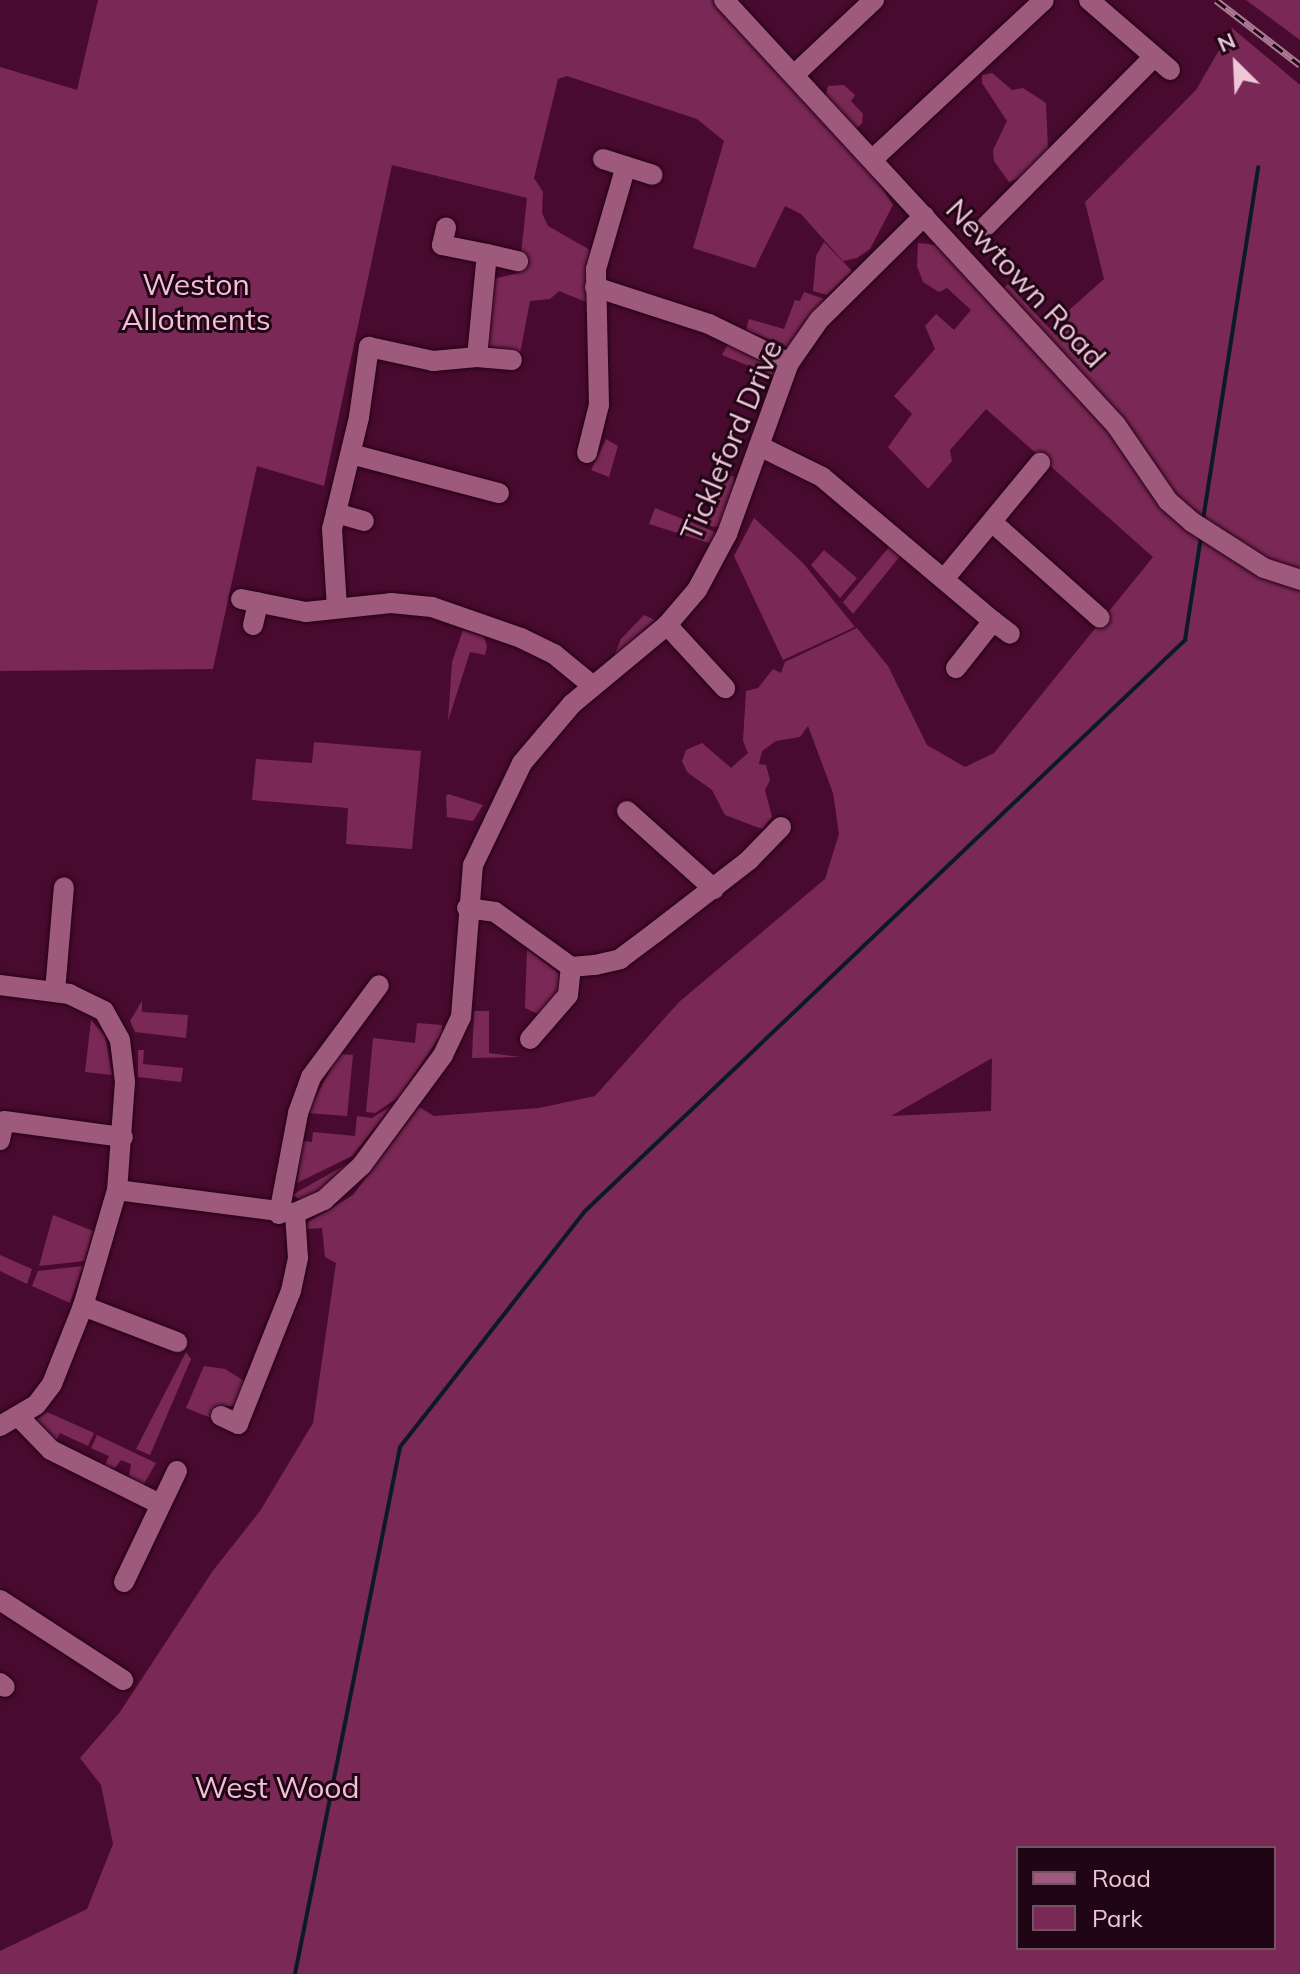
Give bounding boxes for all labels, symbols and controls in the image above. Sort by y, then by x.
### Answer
north arrow [1196,24,1276,104]
text: N [1213,26,1240,58]
street label: Newtown Road [939,191,1113,375]
park label: Weston Allotments [121,266,271,336]
street label: Tickleford Drive [672,334,790,546]
park label: West Wood [195,1769,359,1805]
legend [1016,1846,1276,1950]
text: Road [1092,1863,1151,1893]
text: Park [1092,1903,1143,1933]

